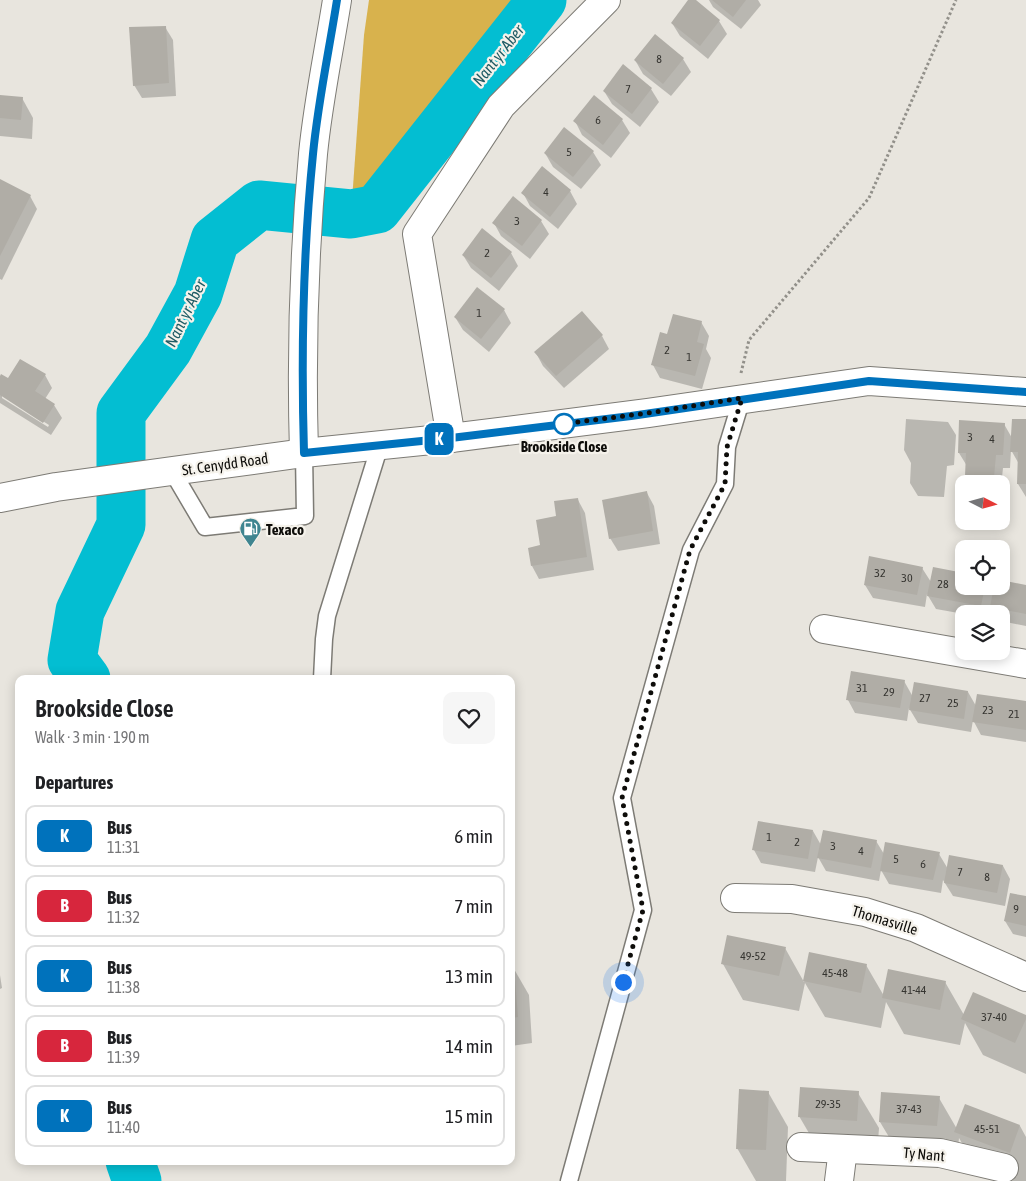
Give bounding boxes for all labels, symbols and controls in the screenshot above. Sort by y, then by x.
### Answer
water label: Nant yr Aber [469,20,529,90]
house number: 8 [656,52,662,66]
house number: 7 [625,82,631,96]
house number: 6 [595,113,601,127]
house number: 5 [566,145,572,159]
house number: 4 [543,185,549,199]
house number: 3 [514,214,520,228]
house number: 2 [484,246,490,260]
water label: Nant yr Aber [161,275,210,350]
house number: 1 [476,306,482,320]
house number: 2 [664,343,670,357]
house number: 1 [686,350,692,364]
marker: Brookside Close [553,413,575,435]
line badge: K [423,423,455,455]
text: K [435,428,443,449]
house number: 3 [967,430,973,444]
house number: 4 [989,432,995,446]
place label: Brookside Close [521,438,608,455]
street label: St. Cenydd Road [181,450,269,478]
north arrow [955,475,1010,530]
map controls [955,475,1010,660]
fuel station icon: Texaco [238,517,262,548]
place label: Texaco [266,521,304,538]
button: locate [955,540,1010,595]
house number: 32 [874,566,886,580]
house number: 30 [901,571,913,585]
house number: 28 [937,577,949,591]
button: layers [955,605,1010,660]
house number: 31 [856,681,868,695]
house number: 29 [883,685,895,699]
house number: 27 [919,691,931,705]
button: heart [443,692,495,744]
text: Brookside Close [35,695,174,722]
house number: 25 [947,696,959,710]
house number: 23 [982,703,994,717]
house number: 21 [1008,707,1020,721]
text: Walk · 3 min · 190 m [35,728,149,746]
text: Departures [35,771,113,793]
text: Bus [107,816,132,838]
text: K [60,825,69,846]
text: 6 min [454,825,493,847]
house number: 1 [766,830,772,844]
house number: 2 [794,835,800,849]
text: 11:31 [107,838,140,856]
house number: 3 [830,839,836,853]
house number: 4 [858,844,864,858]
house number: 5 [893,852,899,866]
house number: 6 [920,857,926,871]
house number: 7 [957,865,963,879]
house number: 8 [984,870,990,884]
text: Bus [107,886,132,908]
text: B [60,895,69,916]
text: 7 min [454,895,493,917]
street label: Thomasville [850,902,920,938]
house number: 9 [1013,902,1019,916]
text: 11:32 [107,908,140,926]
house number: 49-52 [740,949,766,963]
text: Bus [107,956,132,978]
text: K [60,965,69,986]
text: 13 min [445,965,493,987]
house number: 45-48 [822,966,848,980]
your location [611,970,636,995]
text: 11:38 [107,978,140,996]
house number: 41-44 [902,983,927,997]
house number: 37-40 [981,1010,1007,1024]
text: Bus [107,1026,132,1048]
text: B [60,1035,69,1056]
text: 14 min [445,1035,493,1057]
text: 11:39 [107,1048,140,1066]
text: Bus [107,1096,132,1118]
house number: 29-35 [815,1097,841,1111]
house number: 37-43 [896,1102,922,1116]
text: K [60,1105,69,1126]
text: 15 min [445,1105,493,1127]
text: 11:40 [107,1118,140,1136]
house number: 45-51 [974,1122,1000,1136]
street label: Ty Nant [903,1144,945,1164]

